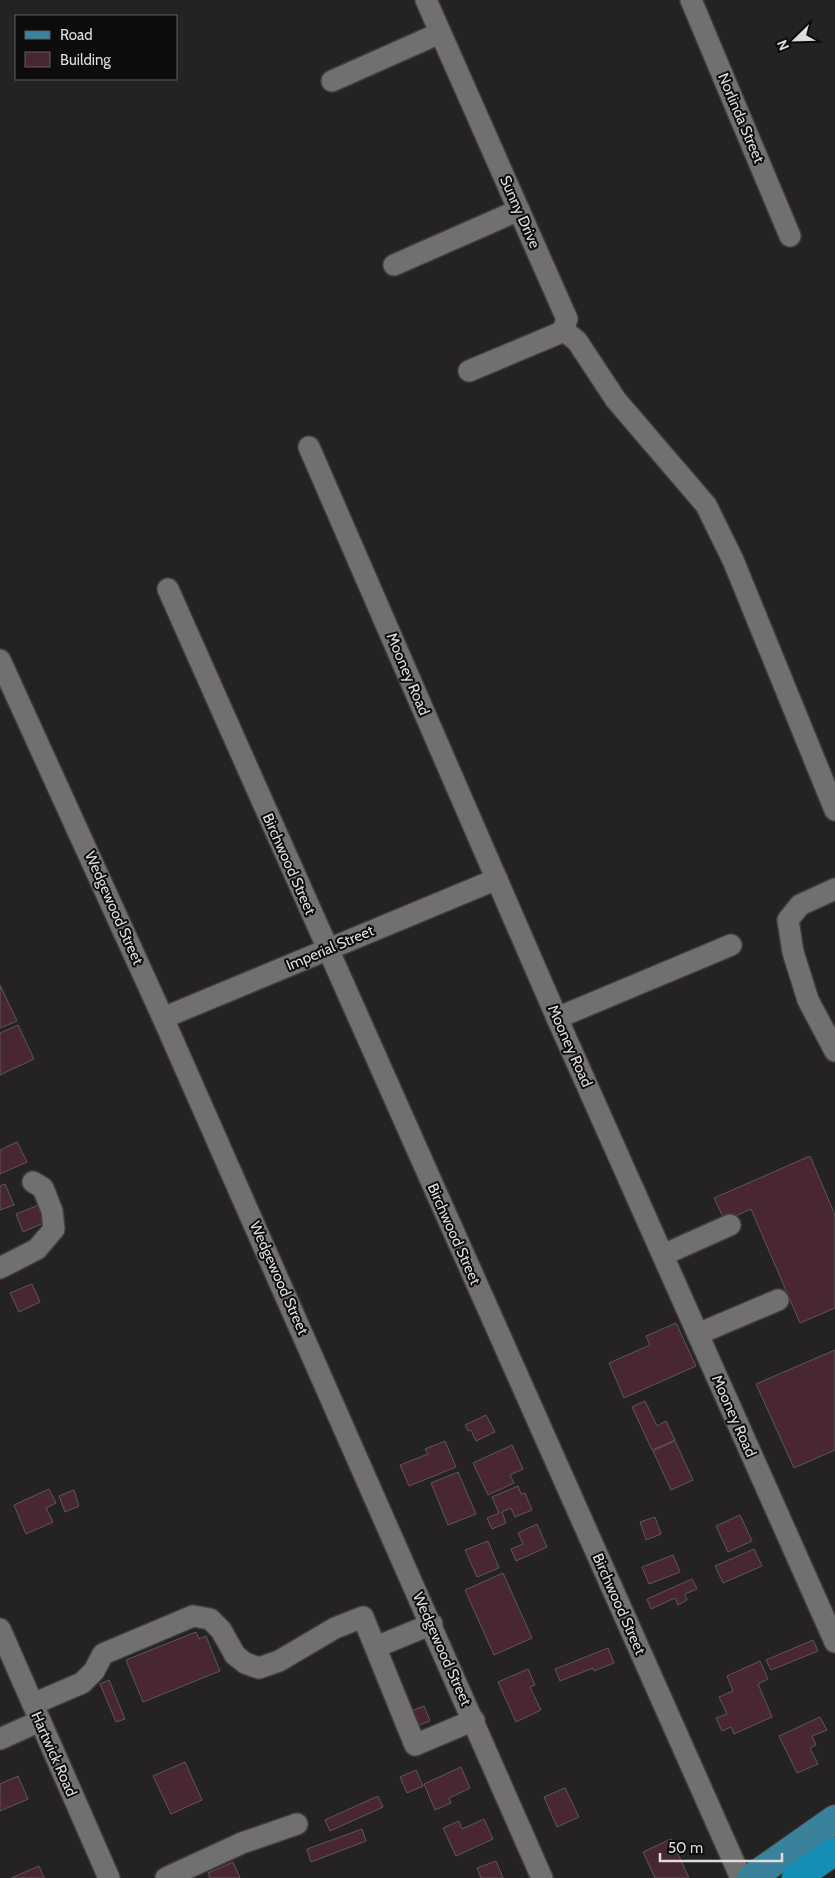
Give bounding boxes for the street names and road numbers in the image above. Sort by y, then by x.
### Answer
street label: Norlinda Street [714,70,768,166]
street label: Sunny Drive [496,173,544,251]
street label: Mooney Road [383,630,433,718]
street label: Birchwood Street [259,811,319,917]
street label: Wedgewood Street [81,848,147,968]
street label: Imperial Street [283,921,377,975]
street label: Mooney Road [544,1002,596,1090]
street label: Birchwood Street [424,1181,484,1287]
street label: Wedgewood Street [246,1218,312,1338]
street label: Mooney Road [708,1372,760,1460]
street label: Birchwood Street [589,1551,649,1657]
street label: Wedgewood Street [409,1589,475,1709]
street label: Hartwick Road [27,1709,81,1799]

